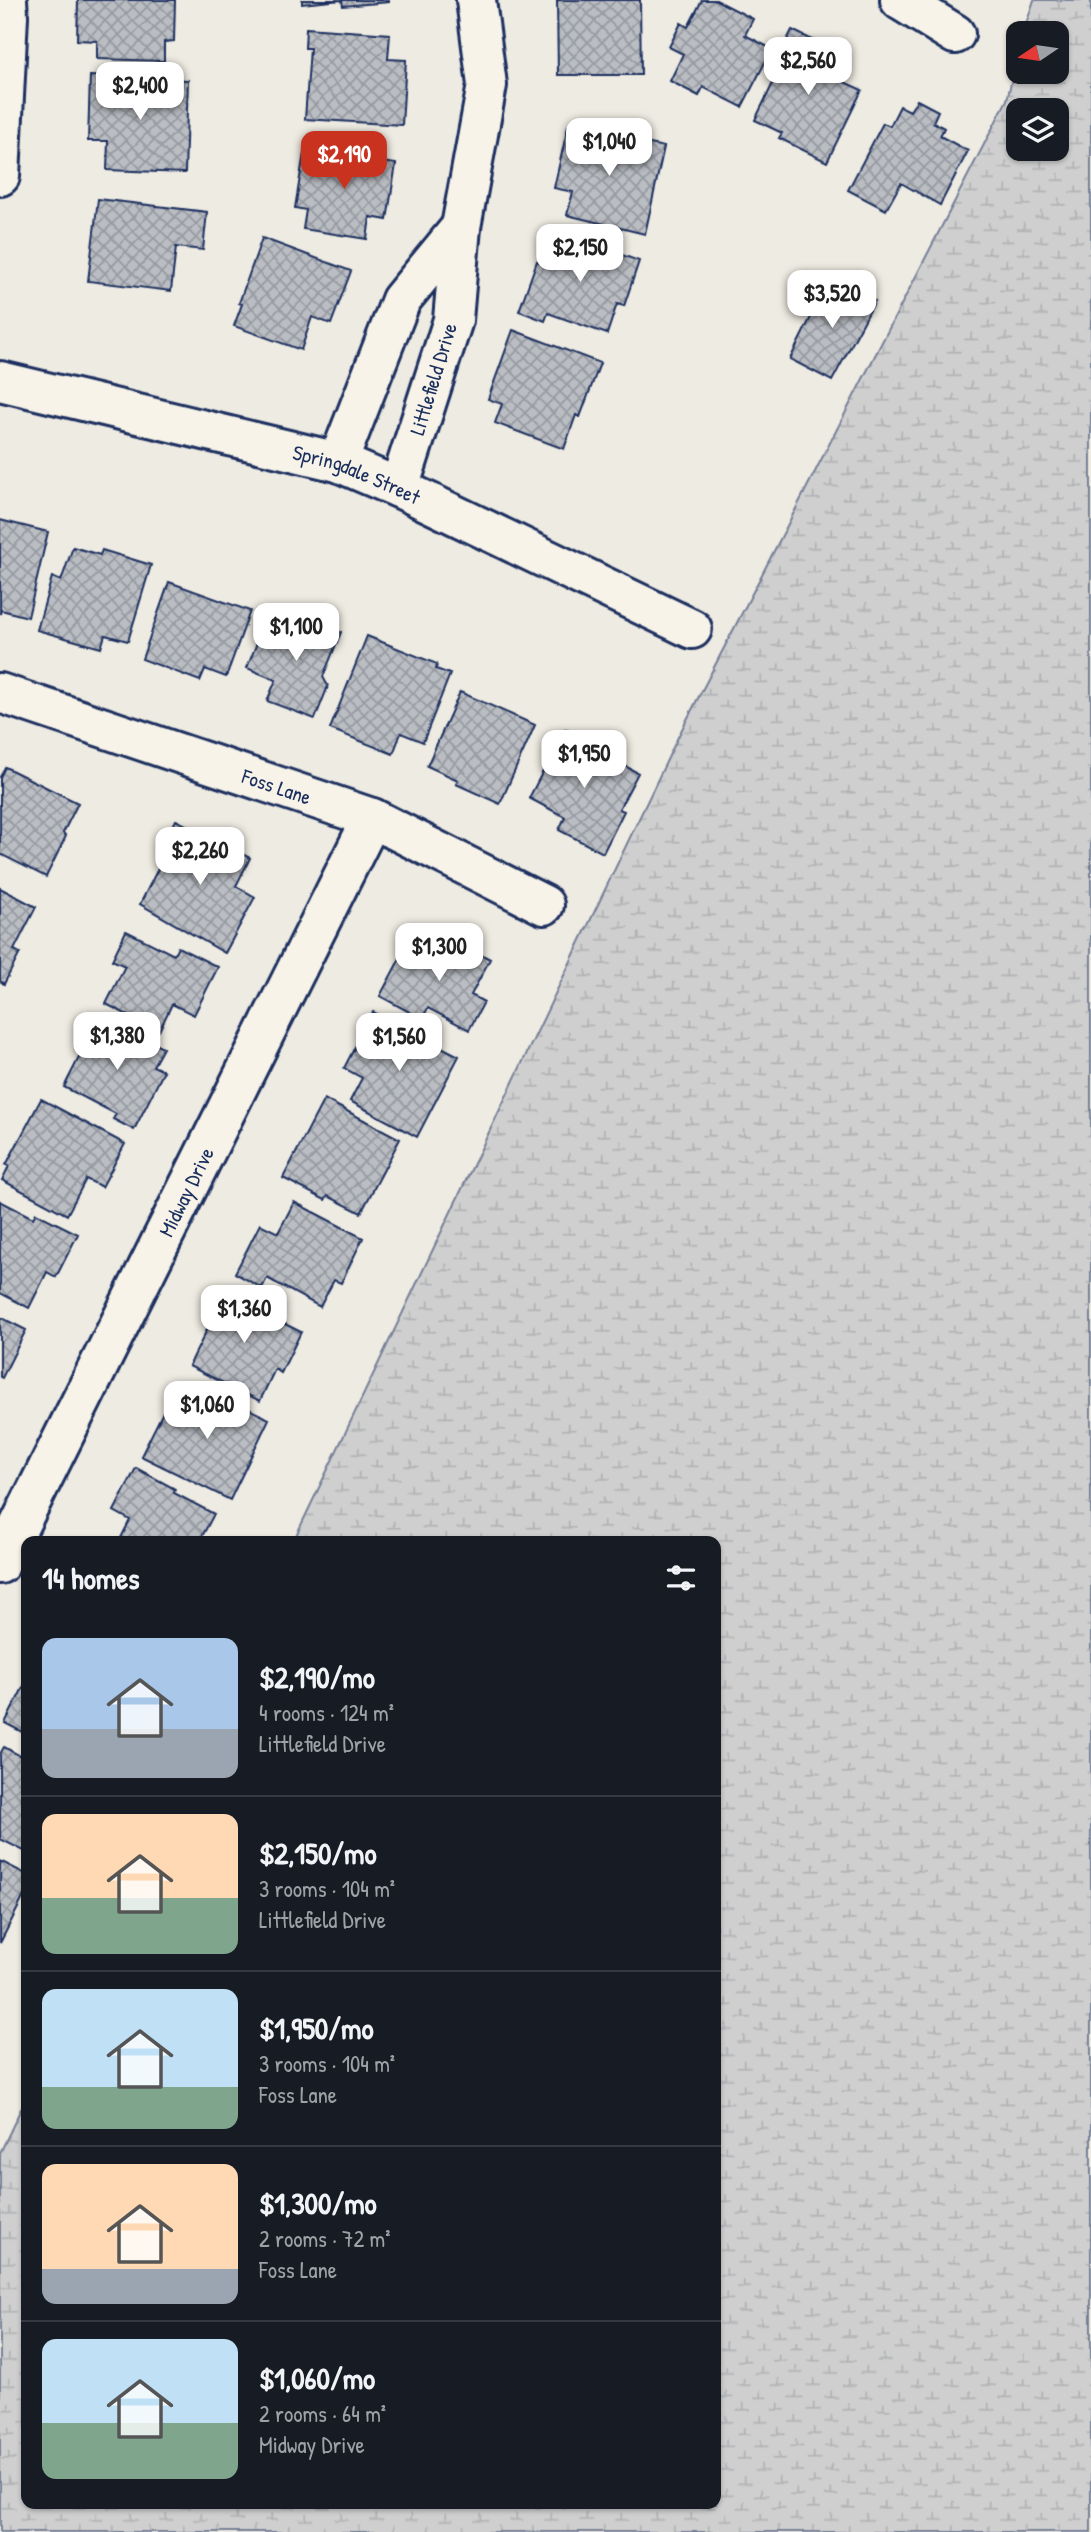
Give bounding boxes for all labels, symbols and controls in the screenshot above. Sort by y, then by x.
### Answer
north arrow [1006,21,1069,84]
map controls [1006,21,1069,161]
pin: $2,560 [751,38,865,97]
text: $2,560 [780,44,836,75]
pin: $2,400 [83,62,197,122]
text: $2,400 [112,69,168,100]
button: layers [1006,98,1069,161]
pin: $1,040 [552,118,666,178]
text: $1,040 [582,125,636,156]
pin: $2,190 [287,132,401,191]
text: $2,190 [317,138,371,169]
pin: $2,150 [523,224,637,284]
text: $2,150 [552,231,608,262]
pin: $3,520 [775,270,889,330]
text: $3,520 [803,277,861,308]
street label: Littlefield Drive [402,319,464,439]
street label: Springdale Street [290,437,426,511]
pin: $1,100 [239,604,353,663]
text: $1,100 [269,610,323,641]
pin: $1,950 [527,730,641,790]
text: $1,950 [557,737,611,768]
street label: Foss Lane [237,761,315,811]
pin: $2,260 [143,828,257,887]
text: $2,260 [171,834,229,865]
pin: $1,300 [382,923,496,983]
text: $1,300 [411,930,467,961]
pin: $1,380 [60,1012,174,1072]
pin: $1,560 [342,1014,456,1073]
text: $1,380 [89,1019,145,1050]
text: $1,560 [372,1020,426,1051]
street label: Midway Drive [151,1142,220,1241]
pin: $1,360 [187,1286,301,1345]
text: $1,360 [217,1292,271,1323]
pin: $1,060 [150,1382,264,1441]
text: $1,060 [180,1388,234,1419]
text: 14 homes [42,1558,140,1598]
icon: filters [662,1559,700,1597]
text: $2,190/mo [259,1657,375,1697]
icon: home [98,1666,182,1750]
text: 4 rooms · 124 m² [259,1697,394,1728]
text: Littlefield Drive [259,1728,386,1759]
text: $2,150/mo [259,1833,377,1873]
icon: home [98,1842,182,1926]
text: 3 rooms · 104 m² [259,1873,395,1904]
text: Littlefield Drive [259,1904,386,1935]
text: $1,950/mo [259,2008,373,2048]
icon: home [98,2017,182,2101]
text: 3 rooms · 104 m² [259,2048,395,2079]
text: Foss Lane [259,2079,337,2110]
text: $1,300/mo [259,2183,377,2223]
icon: home [98,2192,182,2276]
text: 2 rooms · 72 m² [259,2223,391,2254]
text: Foss Lane [259,2254,337,2285]
text: $1,060/mo [259,2358,375,2398]
icon: home [98,2367,182,2451]
text: 2 rooms · 64 m² [259,2398,386,2429]
text: Midway Drive [259,2429,365,2460]

